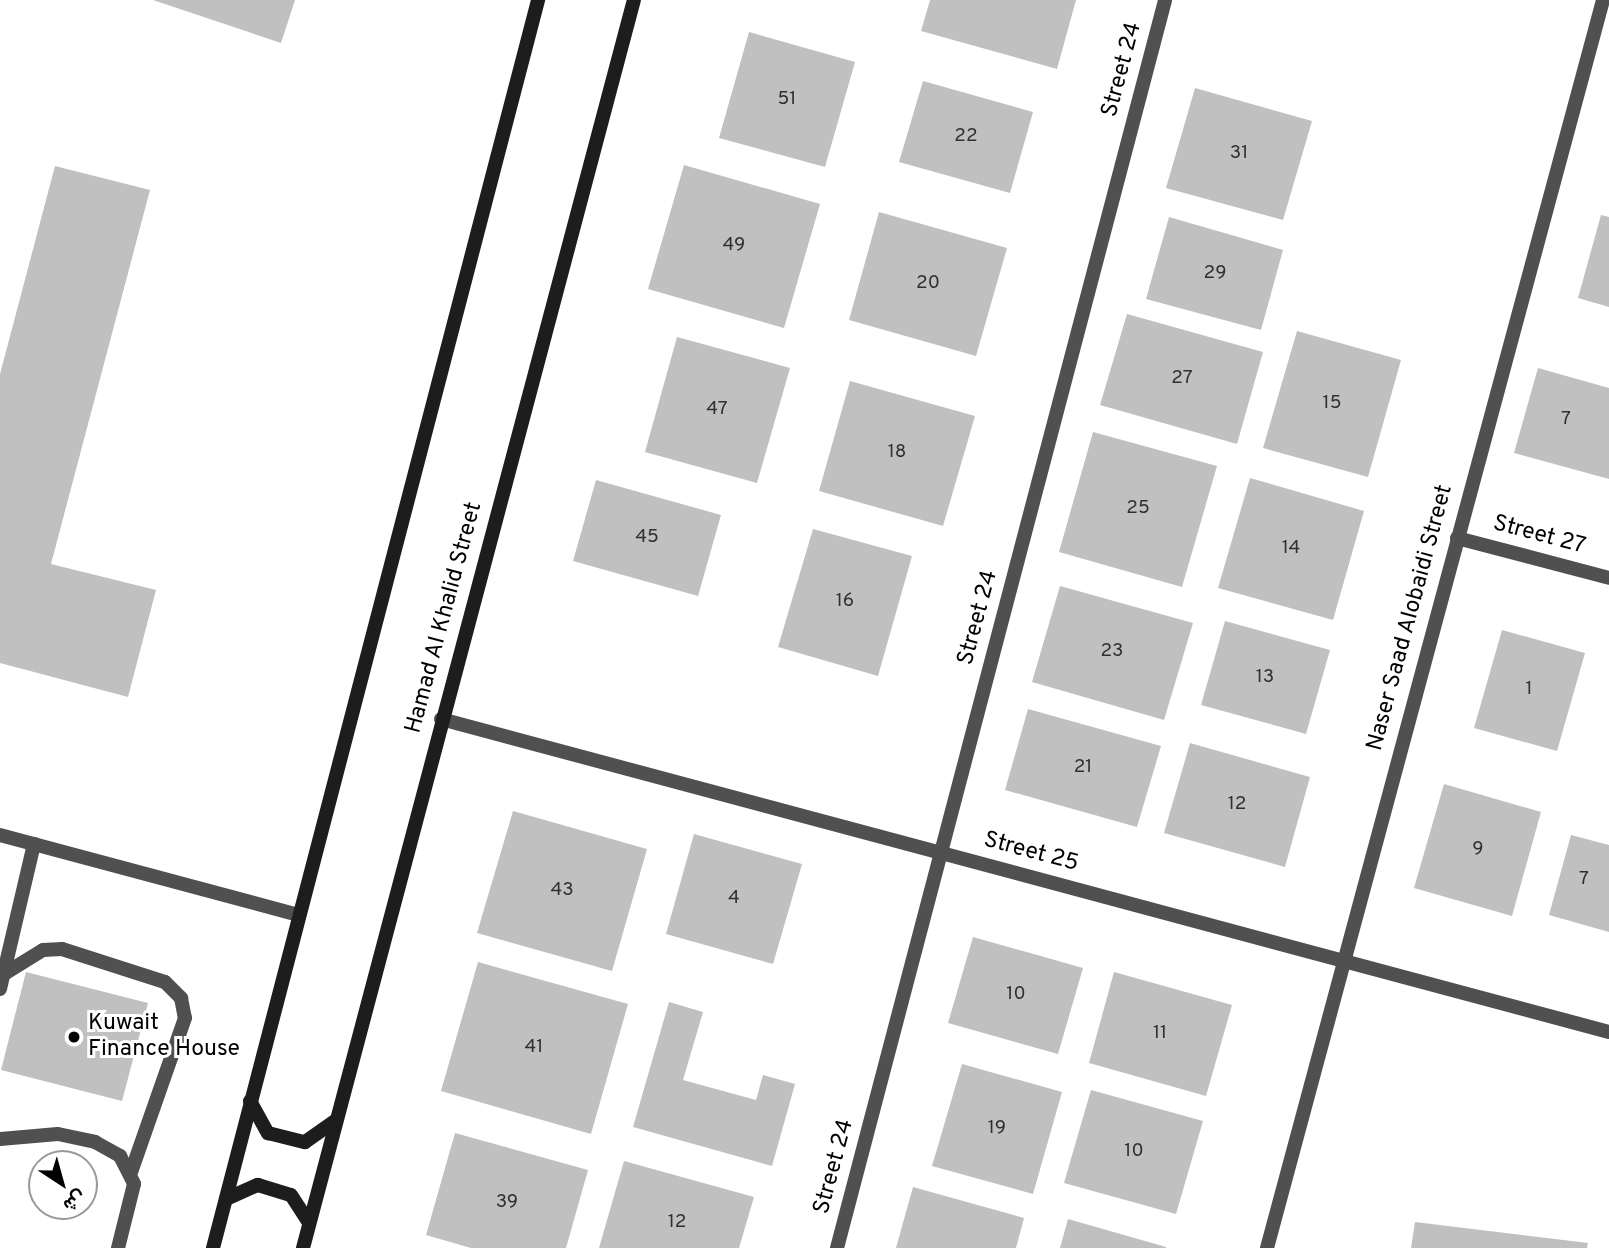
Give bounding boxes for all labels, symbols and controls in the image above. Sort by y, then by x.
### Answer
street label: Street 24 [1097,20,1149,120]
house number: 51 [778,89,796,111]
house number: 22 [954,126,978,148]
house number: 31 [1230,143,1248,165]
house number: 49 [723,235,745,257]
house number: 29 [1204,263,1226,285]
house number: 20 [916,273,940,295]
house number: 27 [1171,368,1193,390]
house number: 15 [1323,393,1341,415]
house number: 47 [706,399,728,421]
house number: 7 [1561,409,1571,431]
house number: 18 [888,442,906,464]
street label: Naser Saad Alobaidi Street [1362,482,1460,754]
house number: 25 [1126,498,1150,520]
street label: Hamad Al Khalid Street [401,499,489,737]
street label: Street 27 [1490,510,1588,562]
house number: 45 [635,527,659,549]
house number: 14 [1282,538,1300,560]
street label: Street 24 [953,568,1005,668]
house number: 16 [836,591,854,613]
house number: 23 [1100,641,1124,663]
house number: 13 [1256,667,1274,689]
house number: 1 [1525,679,1533,701]
house number: 21 [1074,757,1092,779]
house number: 12 [1228,794,1246,816]
street label: Street 25 [981,827,1081,879]
house number: 9 [1472,839,1484,861]
house number: 7 [1579,869,1589,891]
house number: 43 [550,880,574,902]
house number: 4 [728,888,740,910]
house number: 10 [1006,984,1026,1006]
place label: Kuwait Finance House [88,1010,240,1064]
house number: 11 [1153,1023,1167,1045]
marker: Kuwait Finance House [66,1029,82,1045]
house number: 41 [525,1037,543,1059]
street label: Street 24 [809,1117,861,1217]
house number: 19 [988,1118,1006,1140]
house number: 10 [1124,1141,1144,1163]
north arrow [28,1150,98,1220]
text: ش [58,1184,90,1217]
house number: 39 [496,1192,518,1214]
house number: 12 [668,1212,686,1234]

